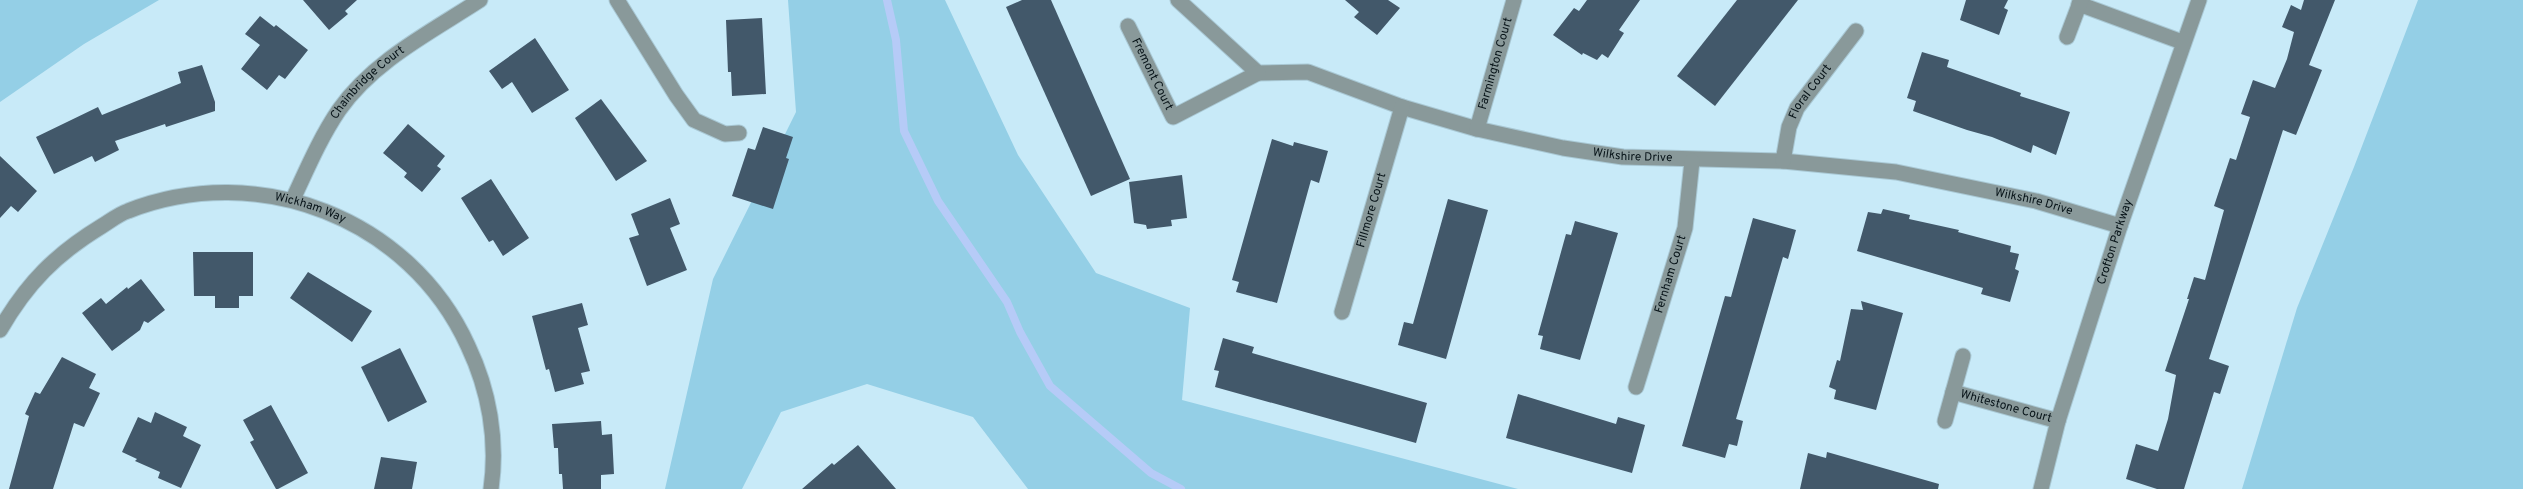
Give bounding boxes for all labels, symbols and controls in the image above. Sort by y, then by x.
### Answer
street label: Farmington Court [1475,16,1517,112]
street label: Fremont Court [1127,36,1177,113]
street label: Chainbridge Court [327,43,408,122]
street label: Floral Court [1785,61,1836,121]
street label: Wilkshire Drive [1592,145,1673,166]
street label: Fillmore Court [1353,171,1390,250]
street label: Wilkshire Drive [1993,185,2075,219]
street label: Wickham Way [273,189,348,227]
street label: Crofton Parkway [2094,197,2137,287]
street label: Fernham Court [1651,233,1690,315]
street label: Whitestone Court [1958,386,2054,427]

